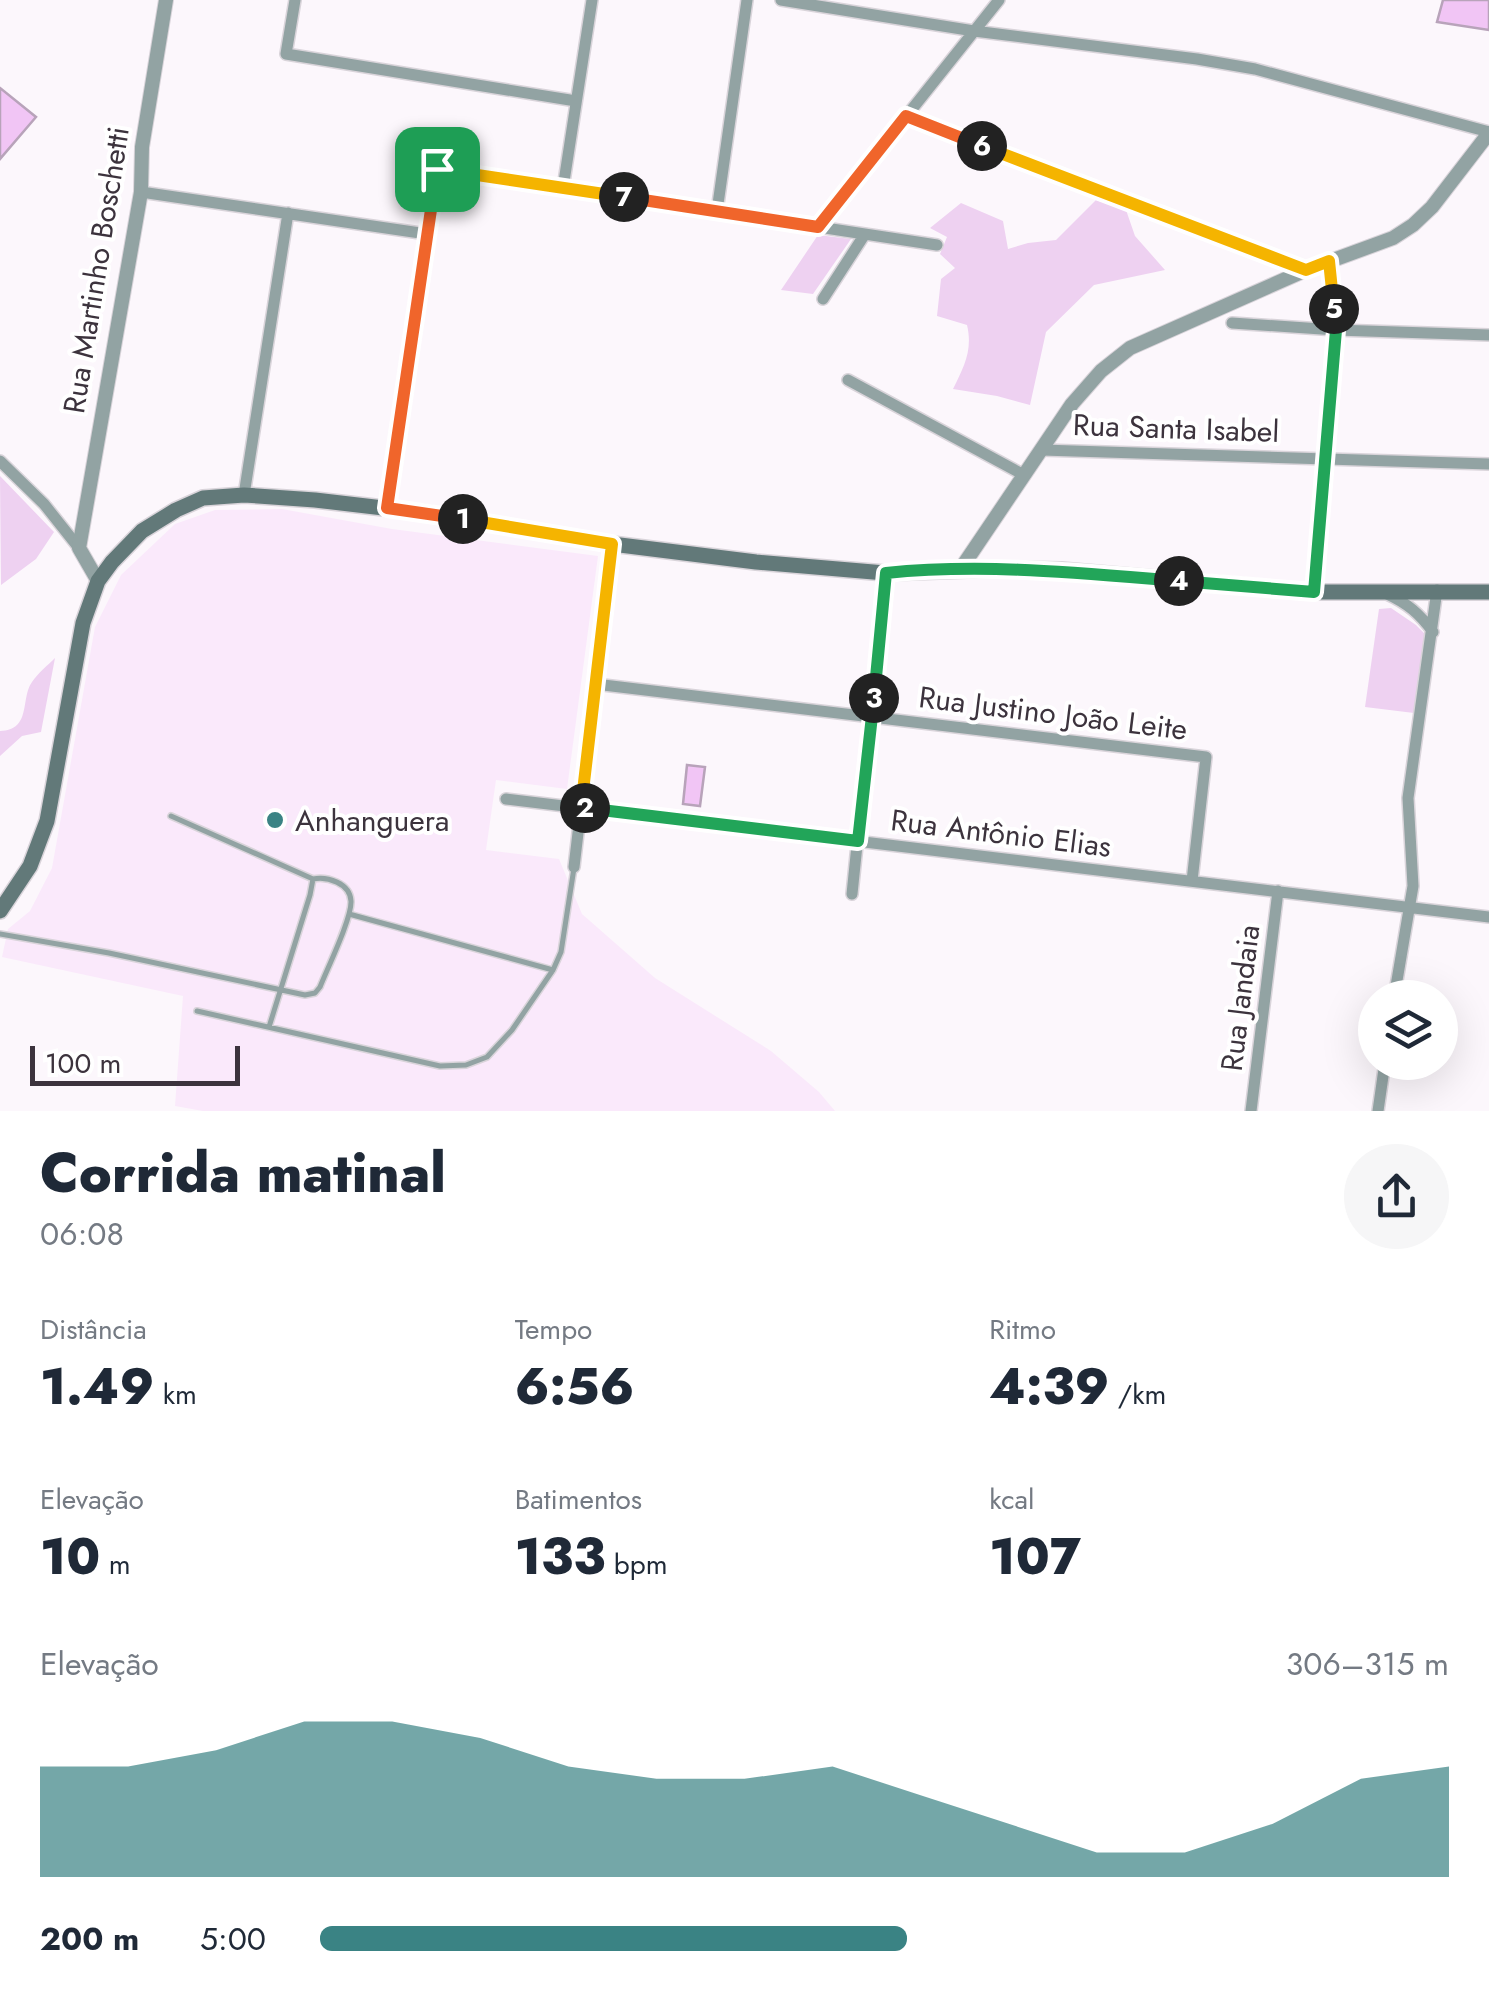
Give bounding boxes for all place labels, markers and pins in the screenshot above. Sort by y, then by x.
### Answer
pin: 6 [957,121,1007,171]
pin [395,127,480,212]
pin: 7 [599,172,649,222]
pin: 5 [1309,284,1359,334]
pin: 1 [438,494,488,544]
pin: 4 [1154,556,1204,606]
pin: 3 [849,673,899,723]
pin: 2 [560,783,610,833]
place label: Anhanguera [295,799,450,842]
marker: Anhanguera [264,809,286,831]

